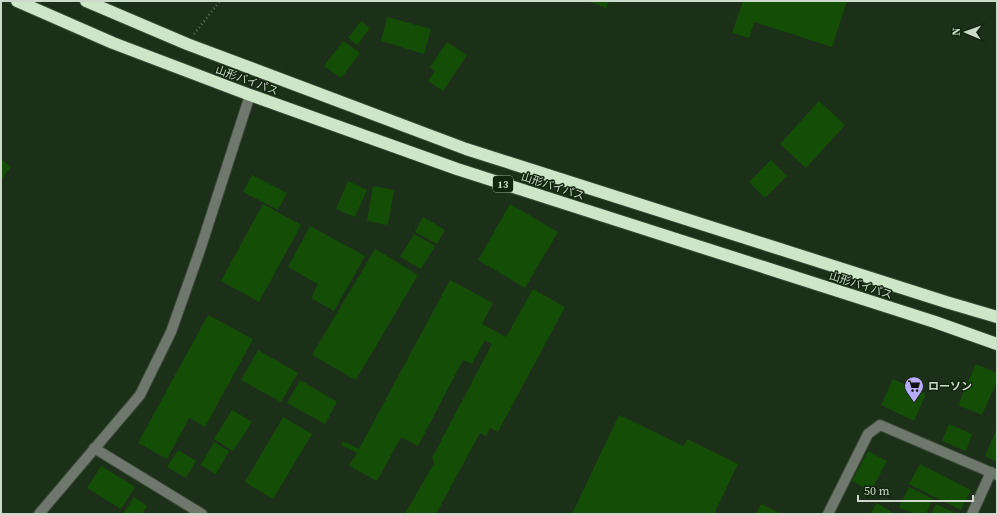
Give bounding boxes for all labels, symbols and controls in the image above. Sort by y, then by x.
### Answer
north arrow [946,12,986,52]
text: N [949,27,964,36]
street label: 山形バイパス [213,62,280,99]
street label: 山形バイパス [519,169,586,204]
road number: 13 [493,176,513,192]
street label: 山形バイパス [827,268,894,303]
supermarket icon: ローソン [903,375,925,403]
place label: ローソン [928,379,972,394]
scale bar [858,477,973,503]
text: 50 m [864,483,890,499]

